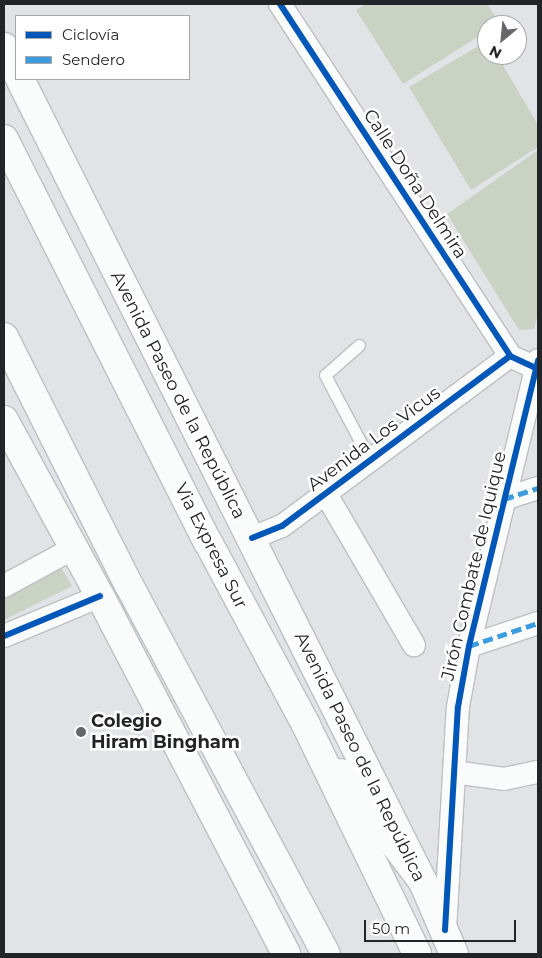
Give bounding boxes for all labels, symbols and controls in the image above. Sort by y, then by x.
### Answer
legend [15,15,190,80]
north arrow [477,15,527,65]
text: Ciclovía [62,25,119,44]
text: N [486,42,505,63]
text: Sendero [62,50,125,69]
street label: Calle Doña Delmira [359,105,471,263]
street label: Avenida Paseo de la República [106,268,250,522]
street label: Avenida Los Vicus [303,382,445,496]
street label: Jirón Combate de Iquique [437,449,511,683]
street label: Via Expresa Sur [170,479,252,613]
street label: Avenida Paseo de la República [290,629,430,885]
place label: Colegio Hiram Bingham [91,711,240,754]
marker: Colegio Hiram Bingham [75,726,87,738]
scale bar [367,910,520,942]
text: 50 m [372,919,410,938]

